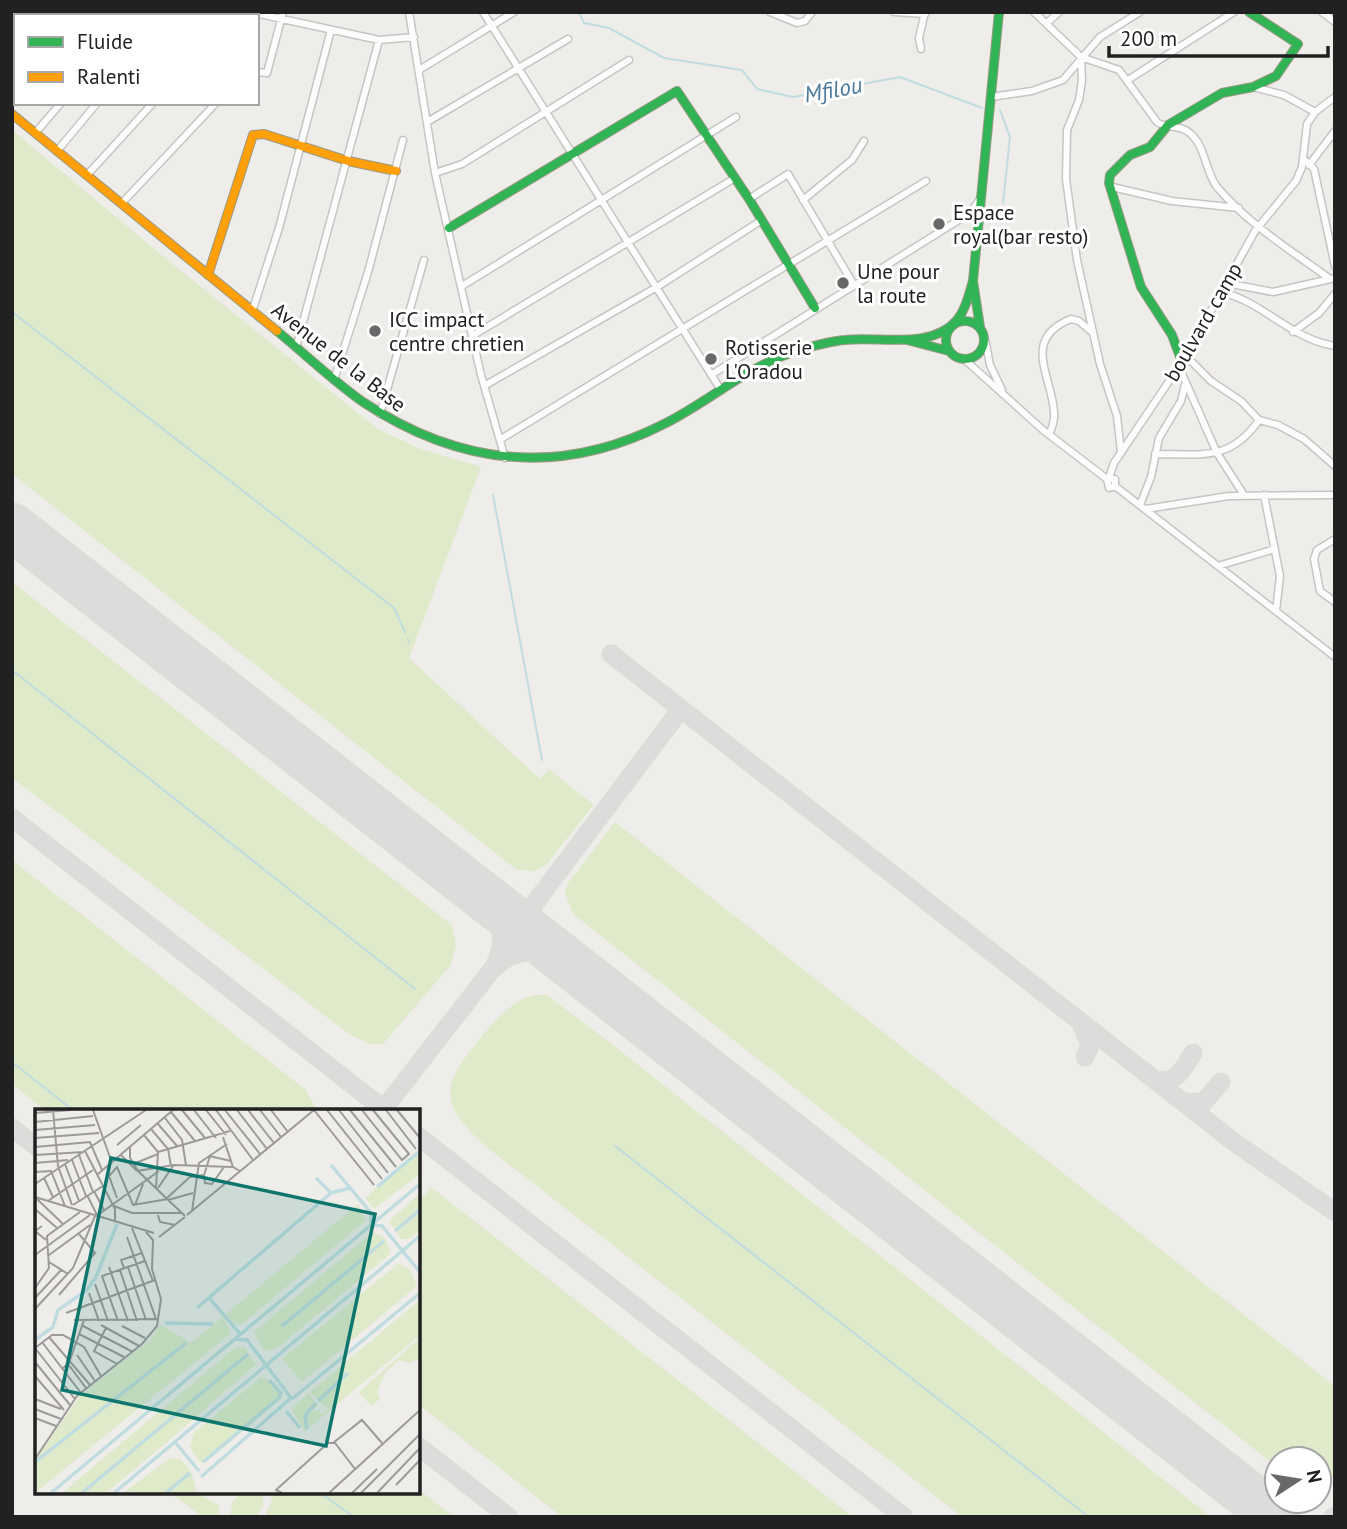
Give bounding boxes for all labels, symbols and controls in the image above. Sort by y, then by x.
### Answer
legend [14,14,259,105]
scale bar [1109,14,1328,58]
text: 200 m [1120,25,1177,52]
text: Fluide [77,28,133,55]
text: Ralenti [77,63,141,90]
water label: Mfilou [802,70,865,108]
place label: Espace royal(bar resto) [953,199,1088,250]
marker: Espace royal(bar resto) [931,216,947,232]
place label: Une pour la route [857,258,940,309]
street label: boulvard camp [1158,258,1248,386]
marker: Une pour la route [835,275,851,291]
street label: Avenue de la Base [266,296,412,418]
place label: ICC impact centre chretien [389,306,524,357]
marker: ICC impact centre chretien [367,323,383,339]
place label: Rotisserie L'Oradou [725,334,812,385]
marker: Rotisserie L'Oradou [703,351,719,367]
inset map [35,1109,420,1494]
north arrow [1263,1445,1333,1515]
text: N [1302,1468,1328,1485]

